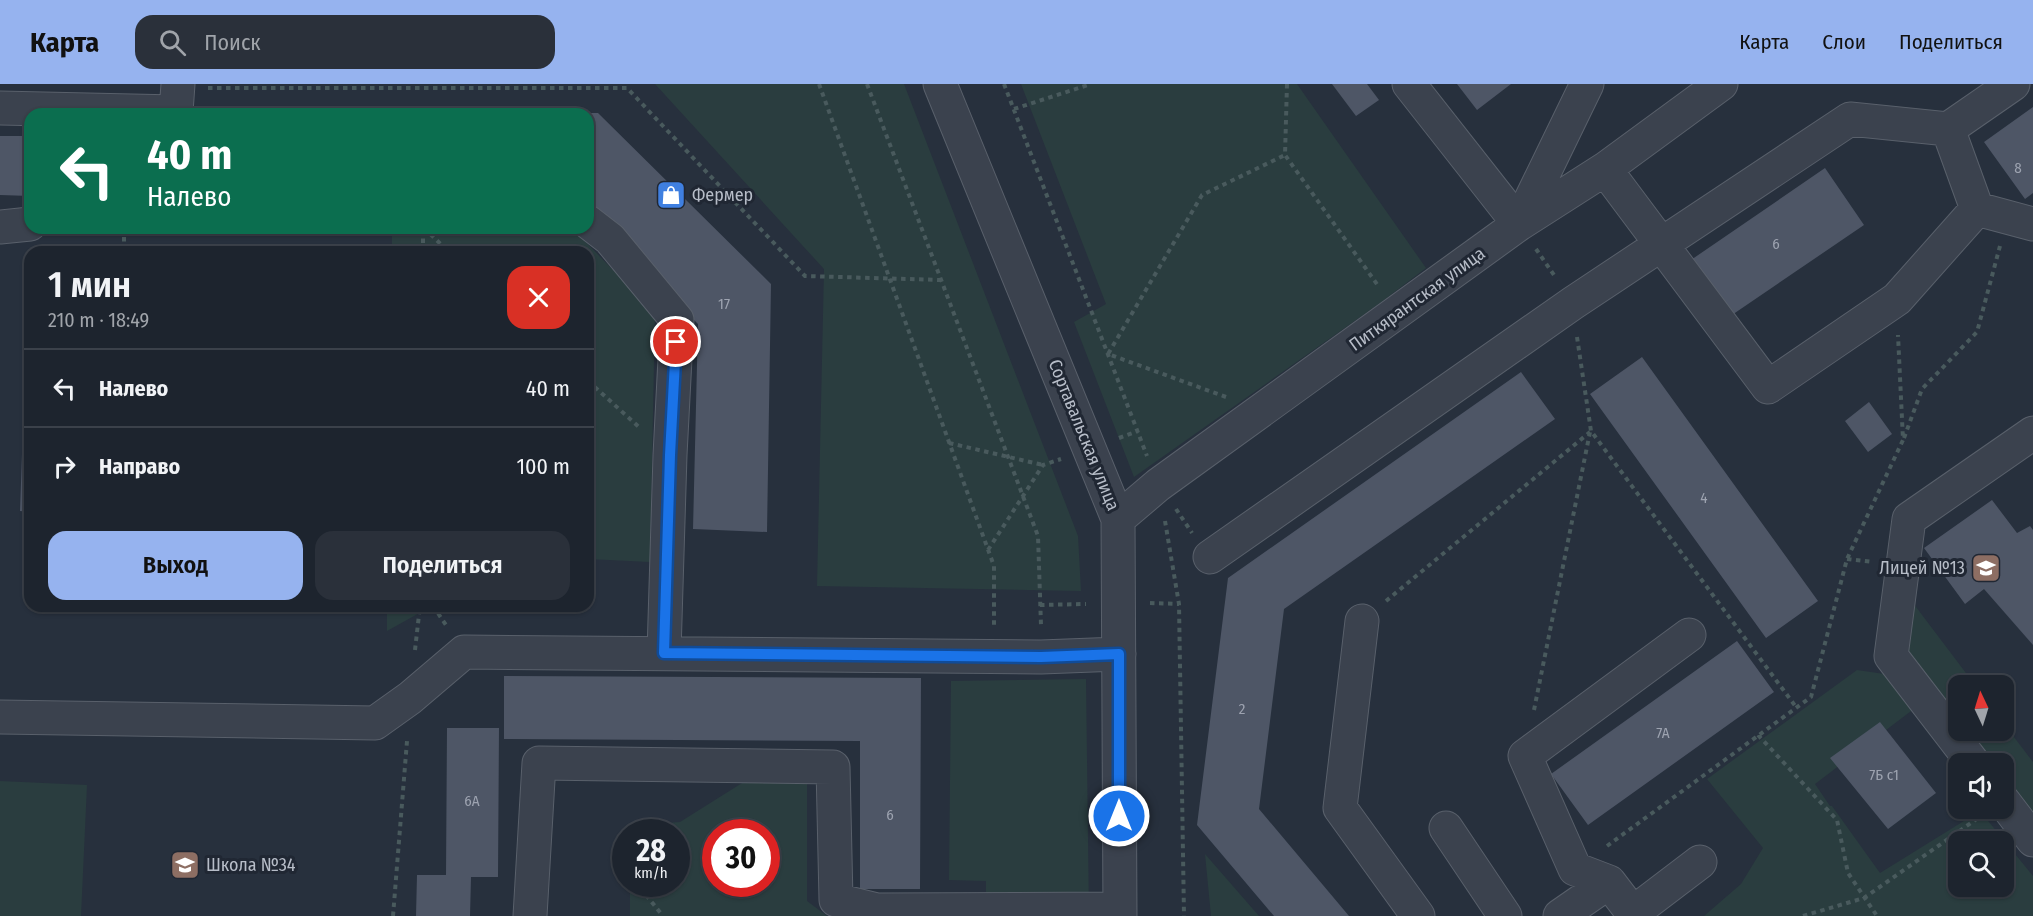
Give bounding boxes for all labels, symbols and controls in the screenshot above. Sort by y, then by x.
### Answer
search box [135,15,555,69]
text: Карта [30,26,99,59]
icon: search [156,26,189,59]
text: Поиск [204,29,261,56]
text: Карта [1739,29,1789,55]
text: Слои [1822,29,1866,55]
text: Поделиться [1899,29,2003,55]
text: 40 m [147,130,232,180]
icon: left [48,132,126,210]
house number: 8 [2014,159,2022,177]
shop icon: Фермер [655,179,687,211]
text: Налево [147,181,231,213]
place label: Фермер [692,184,753,206]
house number: 6 [1772,235,1780,253]
street label: Питкярантская улица [1345,242,1489,356]
text: 1 мин [48,263,131,307]
button: close [507,266,570,329]
house number: 17 [718,295,730,313]
text: 210 m · 18:49 [48,308,149,332]
pin [650,316,701,367]
icon: arrive [659,325,692,358]
street label: Сортавальская улица [1044,356,1124,514]
icon: left [48,372,81,405]
text: Налево [99,375,168,402]
text: 40 m [526,375,570,402]
icon: right [48,450,81,483]
text: Направо [99,453,180,480]
text: 100 m [516,453,570,480]
house number: 4 [1700,489,1708,507]
button: Выход [48,531,303,600]
button: Поделиться [315,531,570,600]
school or university icon: Лицей №13 [1970,552,2002,584]
place label: Лицей №13 [1879,557,1965,579]
north arrow [1948,675,2014,741]
map controls [1948,675,2014,897]
house number: 2 [1239,700,1246,718]
house number: 7А [1656,724,1670,742]
button: sound [1948,753,2014,819]
house number: 7Б с1 [1869,766,1899,784]
position arrow [1087,784,1151,848]
house number: 6А [464,792,480,810]
house number: 6 [886,806,894,824]
speed limit sign: 30 [702,819,780,897]
button: search [1948,831,2014,897]
text: 28 [636,833,666,869]
school or university icon: Школа №34 [169,849,201,881]
place label: Школа №34 [206,854,296,876]
text: km/h [634,864,668,882]

